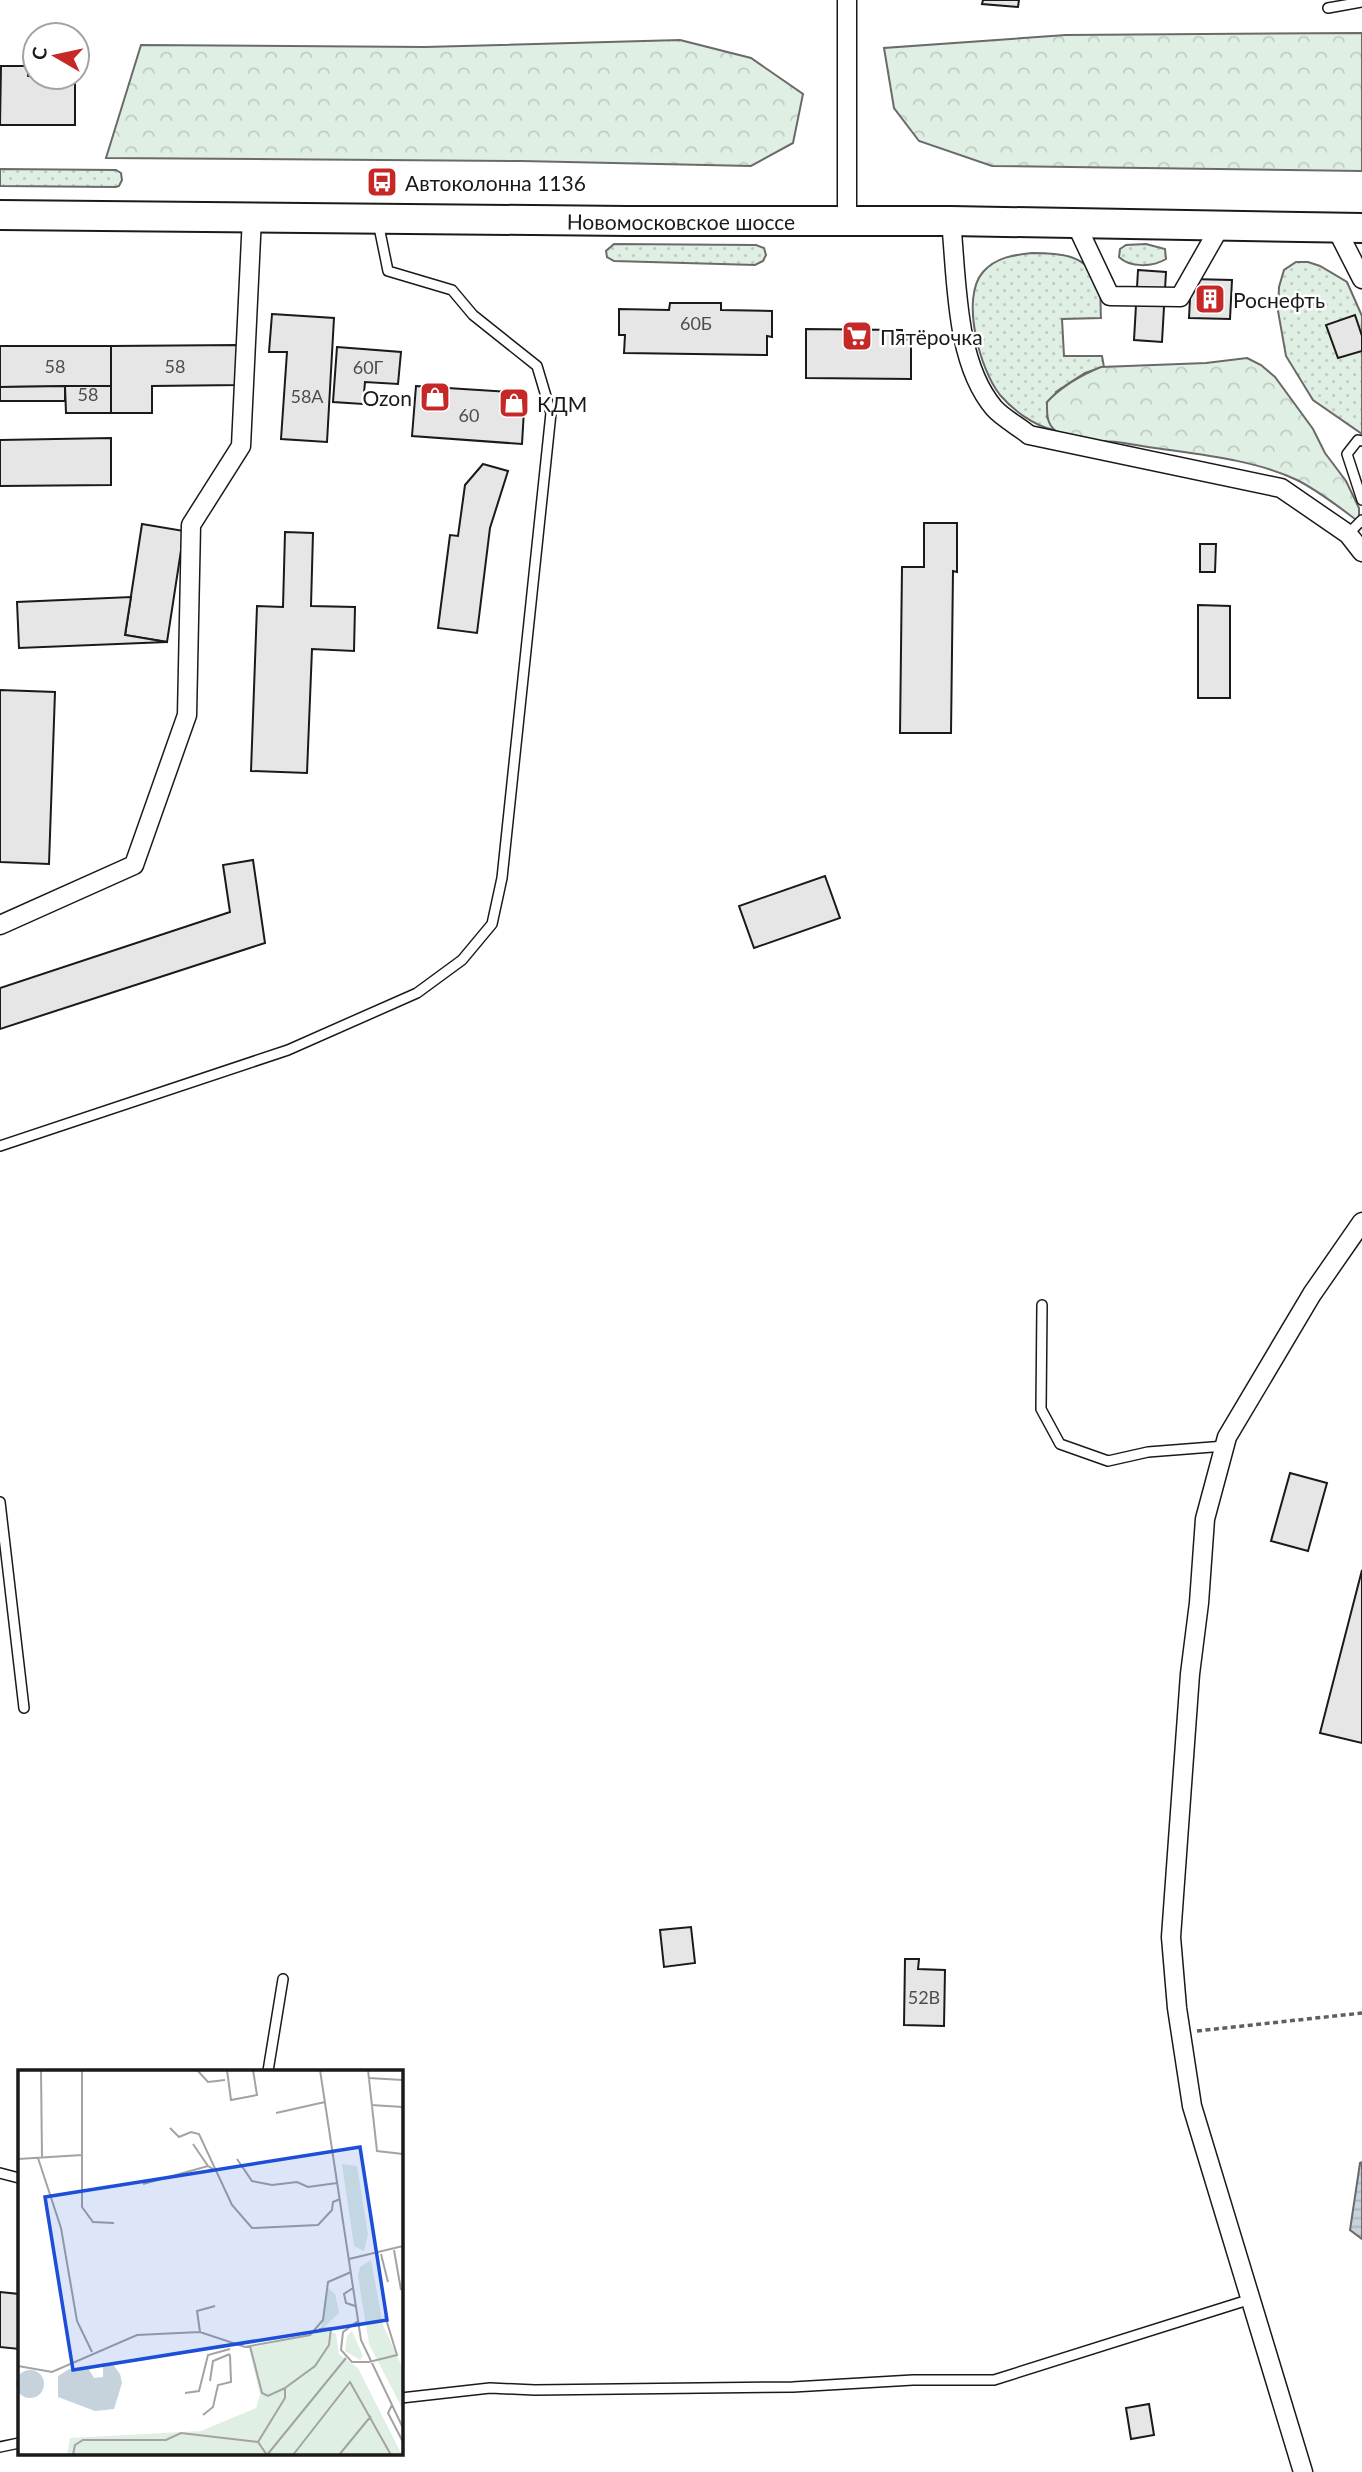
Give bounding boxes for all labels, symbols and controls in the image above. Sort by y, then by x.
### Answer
north arrow [21,21,91,91]
text: С [26,45,51,61]
bus stop icon: Автоколонна 1136 [365,165,399,199]
place label: Автоколонна 1136 [405,170,586,195]
street label: Новомосковское шоссе [567,208,795,234]
building icon: Роснефть [1193,282,1227,316]
place label: Роснефть [1233,287,1325,312]
house number: 60Б [680,312,712,334]
supermarket icon: Пятёрочка [840,319,874,353]
place label: Пятёрочка [880,324,983,349]
house number: 58 [45,355,65,377]
house number: 58 [165,355,185,377]
house number: 60Г [353,356,384,378]
shop icon: Ozon [418,380,452,414]
house number: 58 [78,383,98,405]
house number: 58А [290,385,324,407]
place label: Ozon [363,385,412,410]
shop icon: КДМ [497,386,531,420]
place label: КДМ [537,391,587,416]
house number: 60 [459,404,479,426]
house number: 52В [908,1986,940,2008]
inset map [18,2070,402,2454]

